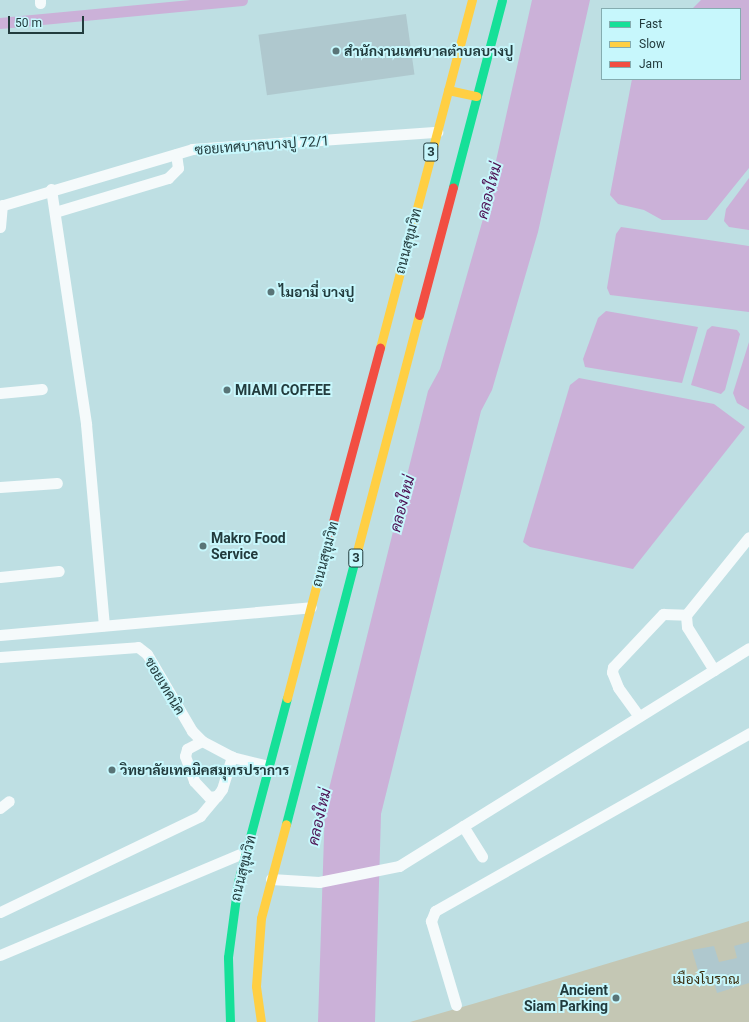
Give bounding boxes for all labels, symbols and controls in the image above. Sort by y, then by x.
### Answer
scale bar [10,8,86,34]
legend [601,8,741,80]
text: 50 m [15,16,42,30]
text: Fast [639,17,662,31]
text: Slow [639,37,665,51]
place label: สำนักงานเทศบาลตำบลบางปู [344,43,513,59]
marker: สำนักงานเทศบาลตำบลบางปู [331,46,341,56]
text: Jam [639,57,663,71]
street label: ซอยเทศบาลบางปู 72/1 [194,132,330,158]
road number: 3 [423,141,439,163]
water label: คลองใหม่ [474,161,506,221]
street label: ถนนสุขุมวิท [391,206,425,276]
place label: ไมอามี่ บางปู [279,284,354,300]
marker: ไมอามี่ บางปู [266,287,276,297]
place label: MIAMI COFFEE [235,382,331,398]
marker: MIAMI COFFEE [222,385,232,395]
water label: คลองใหม่ [387,474,419,534]
street label: ถนนสุขุมวิท [308,519,342,589]
place label: Makro Food Service [211,530,286,562]
marker: Makro Food Service [198,541,208,551]
road number: 3 [348,547,364,569]
street label: ซอยเทคนิค [141,654,189,718]
place label: วิทยาลัยเทคนิคสมุทรปราการ [120,762,289,778]
marker: วิทยาลัยเทคนิคสมุทรปราการ [107,765,117,775]
water label: คลองใหม่ [305,787,335,847]
street label: ถนนสุขุมวิท [227,833,259,903]
park label: เมืองโบราณ [672,971,740,987]
place label: Ancient Siam Parking [524,982,608,1014]
marker: Ancient Siam Parking [611,993,621,1003]

